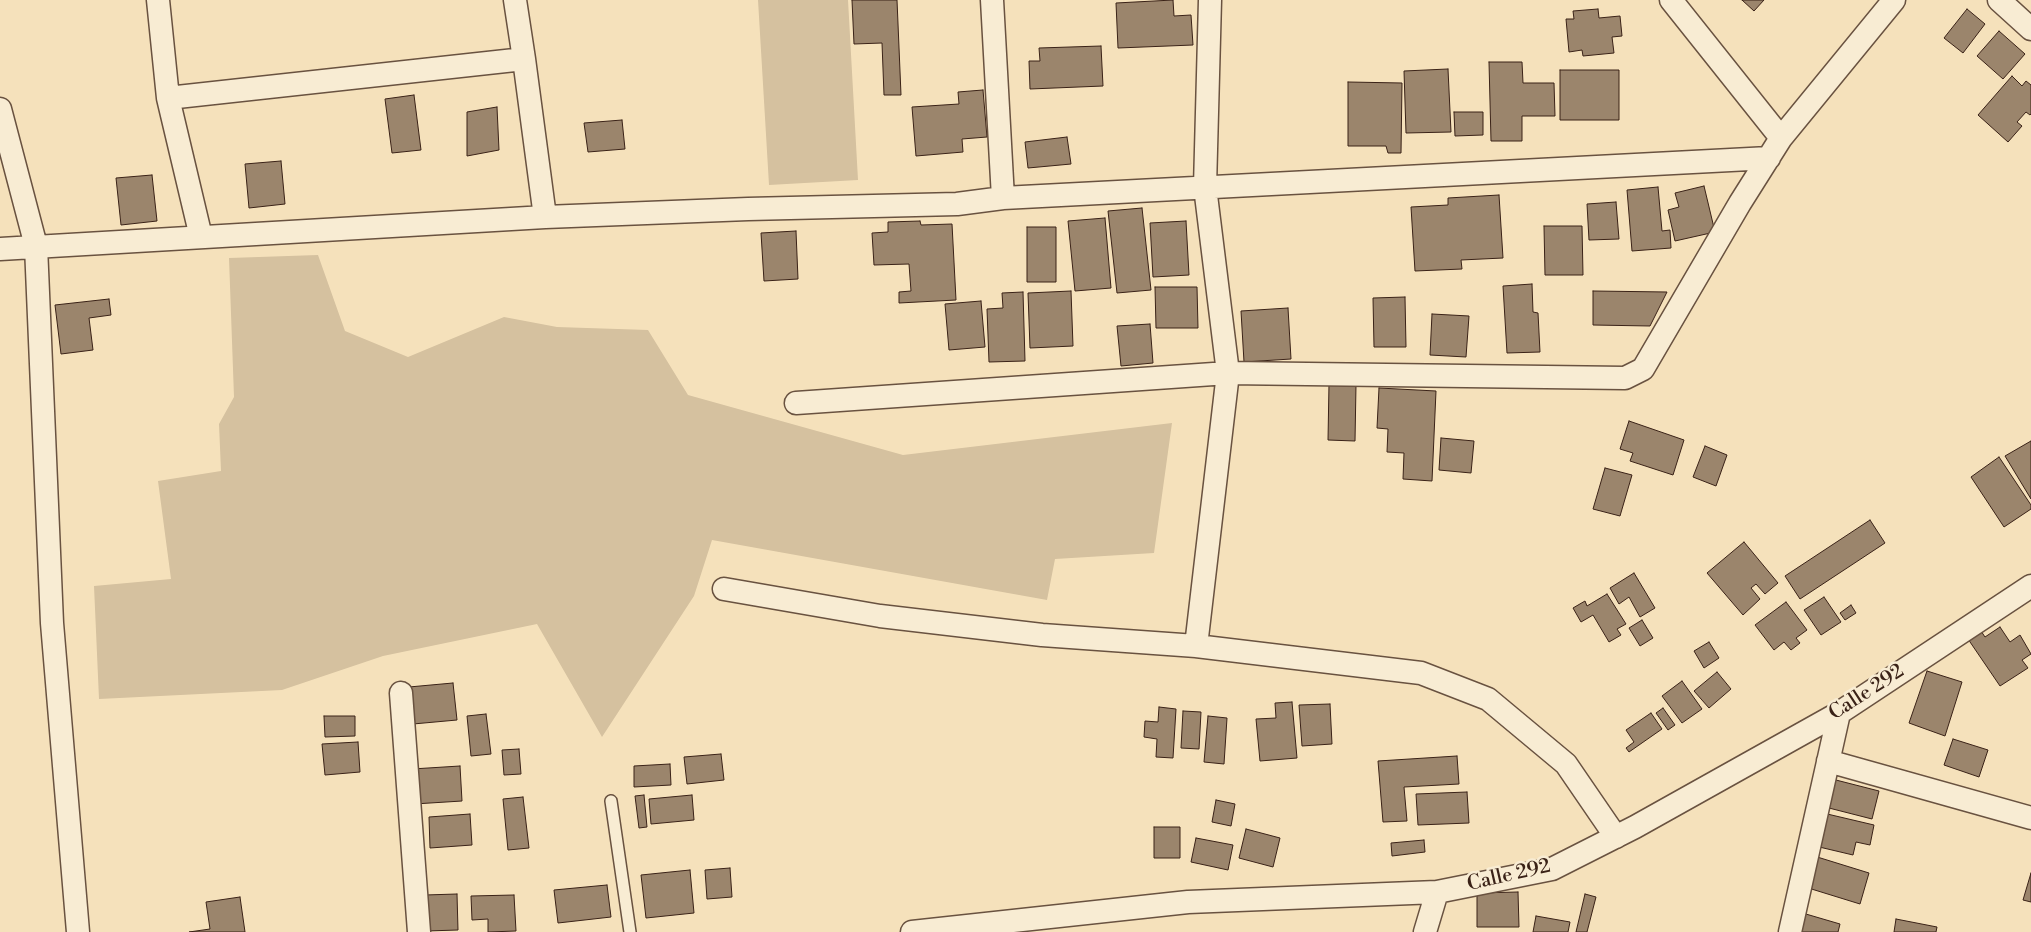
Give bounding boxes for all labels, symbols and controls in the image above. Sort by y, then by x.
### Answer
street label: Calle 292 [1825,660,1909,726]
street label: Calle 292 [1465,855,1553,897]

